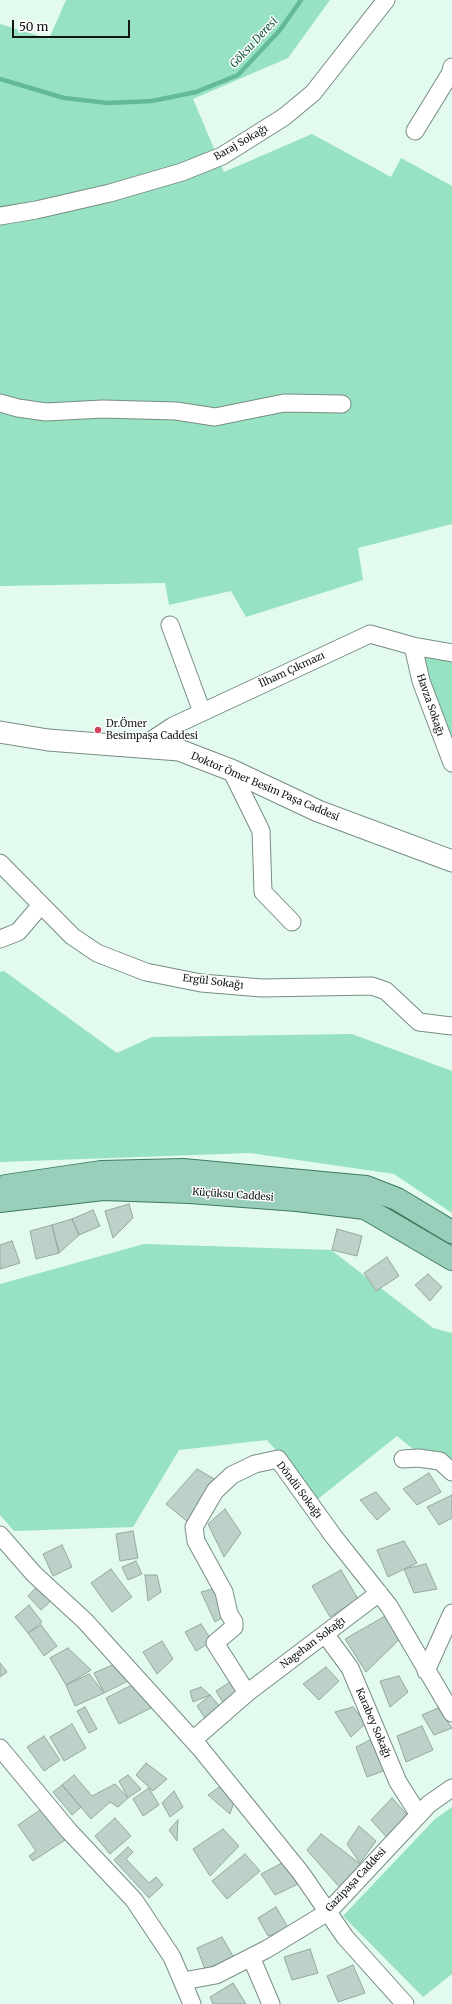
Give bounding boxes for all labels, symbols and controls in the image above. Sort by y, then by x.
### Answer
scale bar [14,12,132,38]
water label: Göksu Deresi [227,15,281,71]
text: 50 m [19,19,48,34]
street label: Baraj Sokağı [212,123,270,163]
street label: İlham Çıkmazı [257,650,327,690]
street label: Havza Sokağı [414,672,446,738]
place label: Dr.Ömer Besimpaşa Caddesi [106,718,198,742]
marker: Dr.Ömer Besimpaşa Caddesi [93,725,103,735]
street label: Doktor Ömer Besim Paşa Caddesi [189,750,341,824]
street label: Ergül Sokağı [182,972,244,992]
street label: Küçüksu Caddesi [192,1186,274,1204]
street label: Döndü Sokağı [274,1459,324,1521]
street label: Nagehan Sokağı [278,1615,348,1671]
street label: Karabey Sokağı [353,1686,393,1760]
street label: Gazipaşa Caddesi [323,1846,389,1914]

